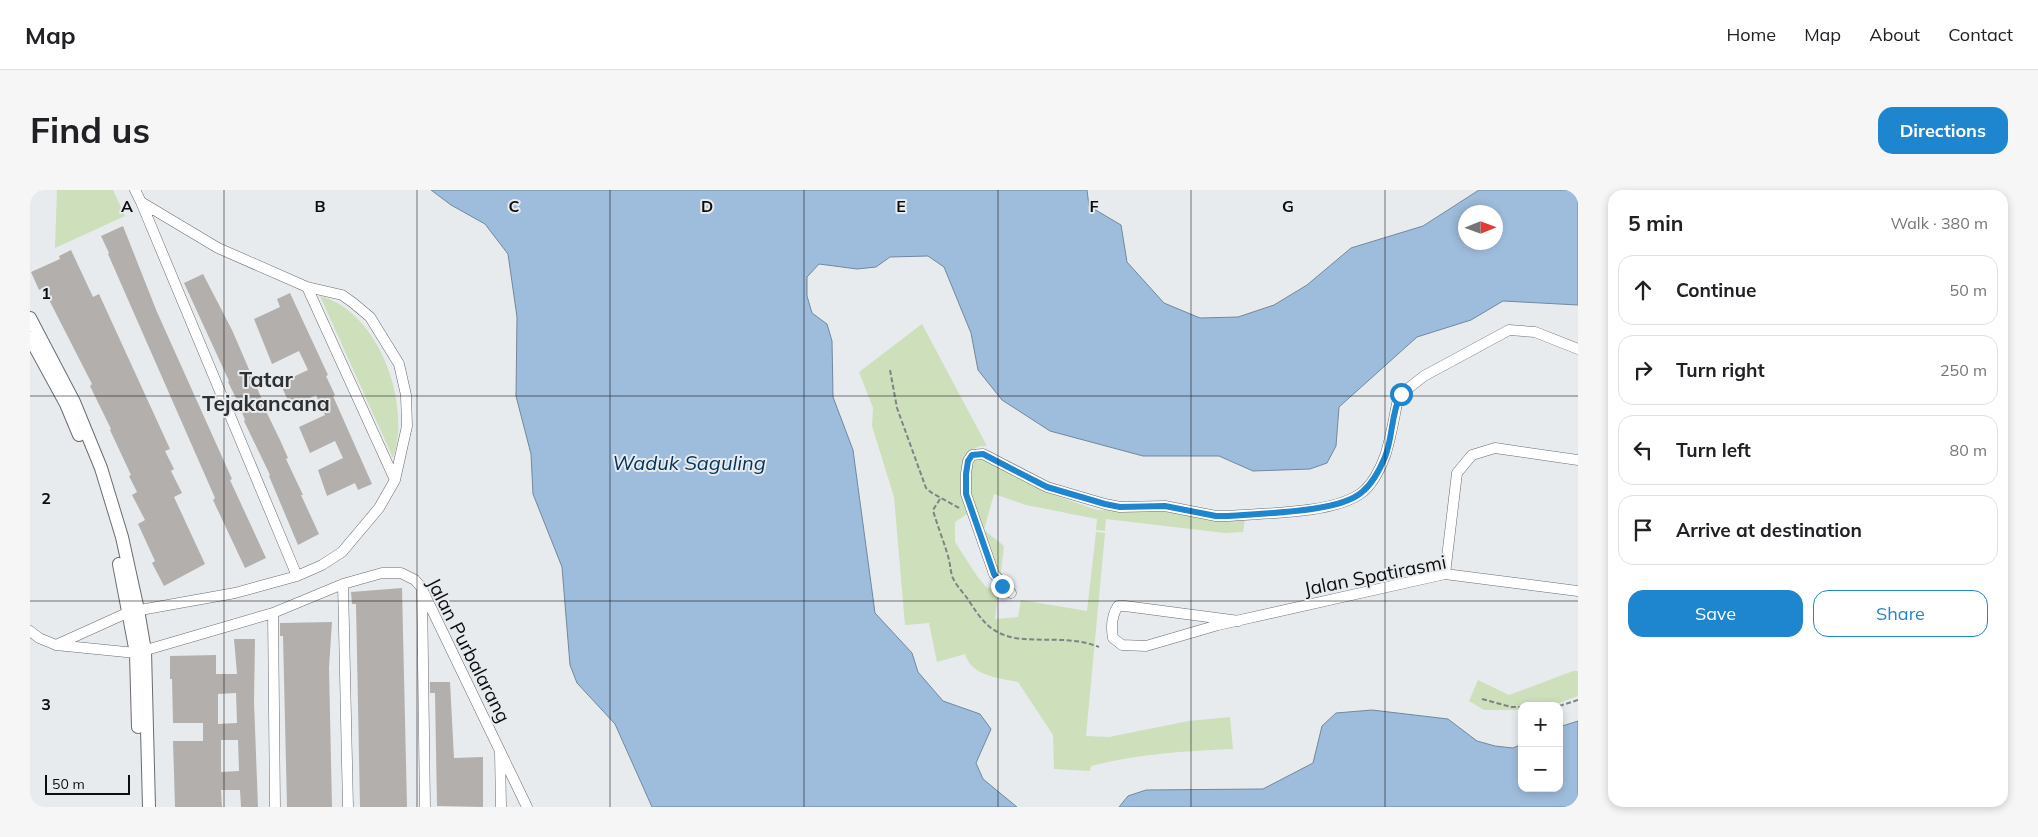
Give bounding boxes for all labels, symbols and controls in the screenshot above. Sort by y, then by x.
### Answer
text: Map [25,20,76,50]
text: Home [1726,23,1776,46]
text: Map [1804,23,1841,46]
text: About [1869,23,1920,46]
text: Contact [1948,23,2013,46]
button: Directions [1878,107,2008,154]
text: Find us [30,108,150,152]
text: A [121,196,133,216]
text: B [314,196,326,216]
text: C [509,196,520,216]
text: D [701,196,713,216]
text: E [896,196,906,216]
text: F [1089,196,1099,216]
text: G [1282,196,1294,216]
north arrow [1458,205,1503,250]
text: 5 min [1628,210,1683,236]
text: Walk · 380 m [1890,213,1988,233]
icon: ahead [1629,276,1657,304]
text: Continue [1676,278,1756,302]
text: 50 m [1950,280,1987,300]
text: 1 [41,283,51,303]
icon: right [1629,356,1657,384]
text: Turn right [1676,358,1765,382]
text: 250 m [1940,360,1987,380]
district label: Tatar Tejakancana [202,366,330,416]
route start [1390,383,1413,406]
icon: left [1629,436,1657,464]
text: Turn left [1676,438,1751,462]
text: 80 m [1950,440,1987,460]
water label: Waduk Saguling [612,450,766,475]
text: 2 [41,488,51,508]
icon: arrive [1629,516,1657,544]
text: Arrive at destination [1676,518,1862,542]
street label: Jalan Spatirasmi [1302,549,1448,601]
street label: Jalan Purbalarang [422,574,516,726]
route end [991,575,1014,598]
button: Save [1628,590,1803,637]
button: Share [1813,590,1988,637]
text: 3 [41,694,51,714]
map controls [1518,702,1563,792]
button: + [1518,702,1563,747]
button: − [1518,747,1563,792]
scale bar [45,772,130,795]
text: 50 m [52,775,85,793]

